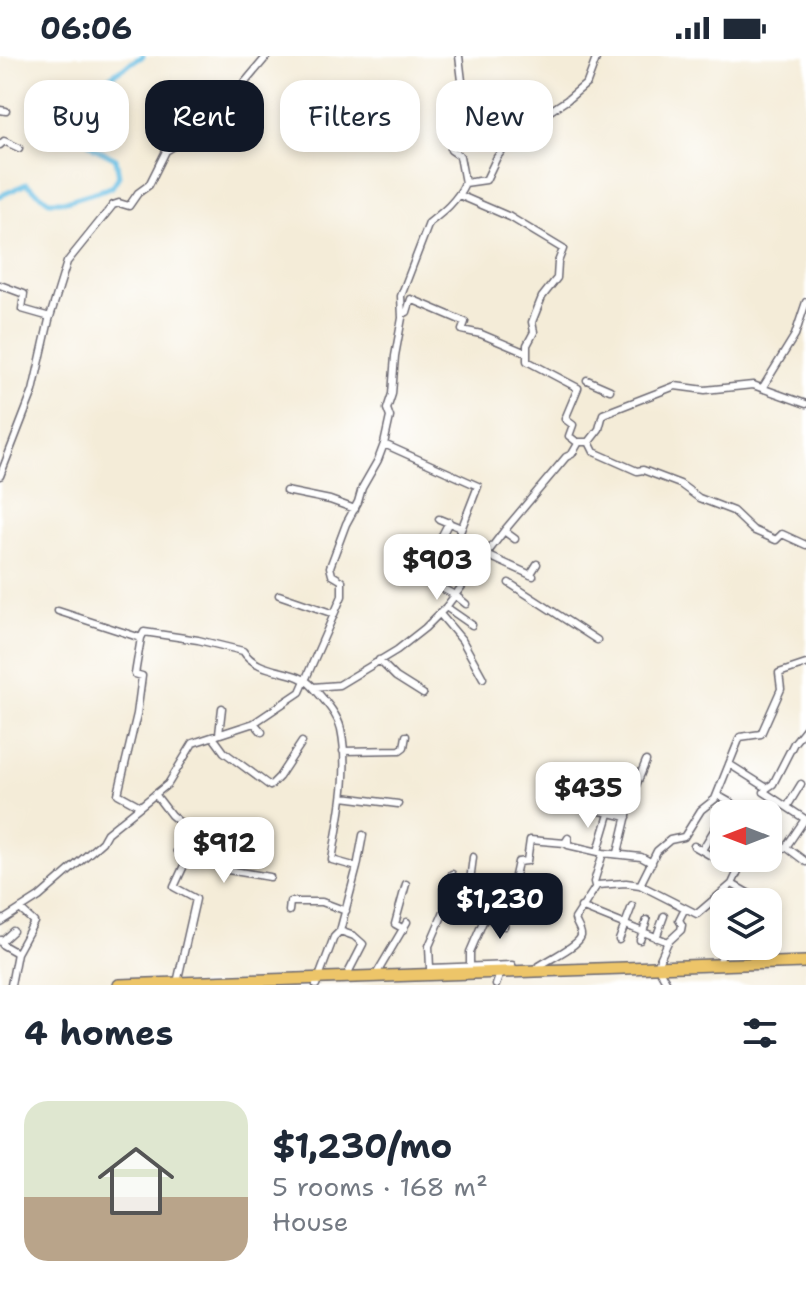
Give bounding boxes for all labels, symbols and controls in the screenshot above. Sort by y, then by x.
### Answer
text: 06:06 [40,8,132,49]
chip: Buy [24,80,129,152]
chip: Rent [145,80,264,152]
chip: Filters [280,80,420,152]
chip: New [436,80,553,152]
pin: $903 [390,534,484,602]
text: $903 [402,542,472,577]
pin: $435 [541,762,635,830]
text: $435 [554,770,622,805]
north arrow [710,800,782,872]
map controls [710,800,782,960]
pin: $912 [177,817,271,885]
text: $912 [192,825,256,860]
pin: $1,230 [435,873,565,941]
text: $1,230 [456,881,544,916]
button: layers [710,888,782,960]
text: 4 homes [24,1010,173,1056]
icon: filters [738,1011,782,1055]
text: $1,230/mo [272,1123,452,1169]
icon: home [88,1133,184,1229]
text: 5 rooms · 168 m² [272,1169,488,1204]
text: House [272,1204,348,1239]

